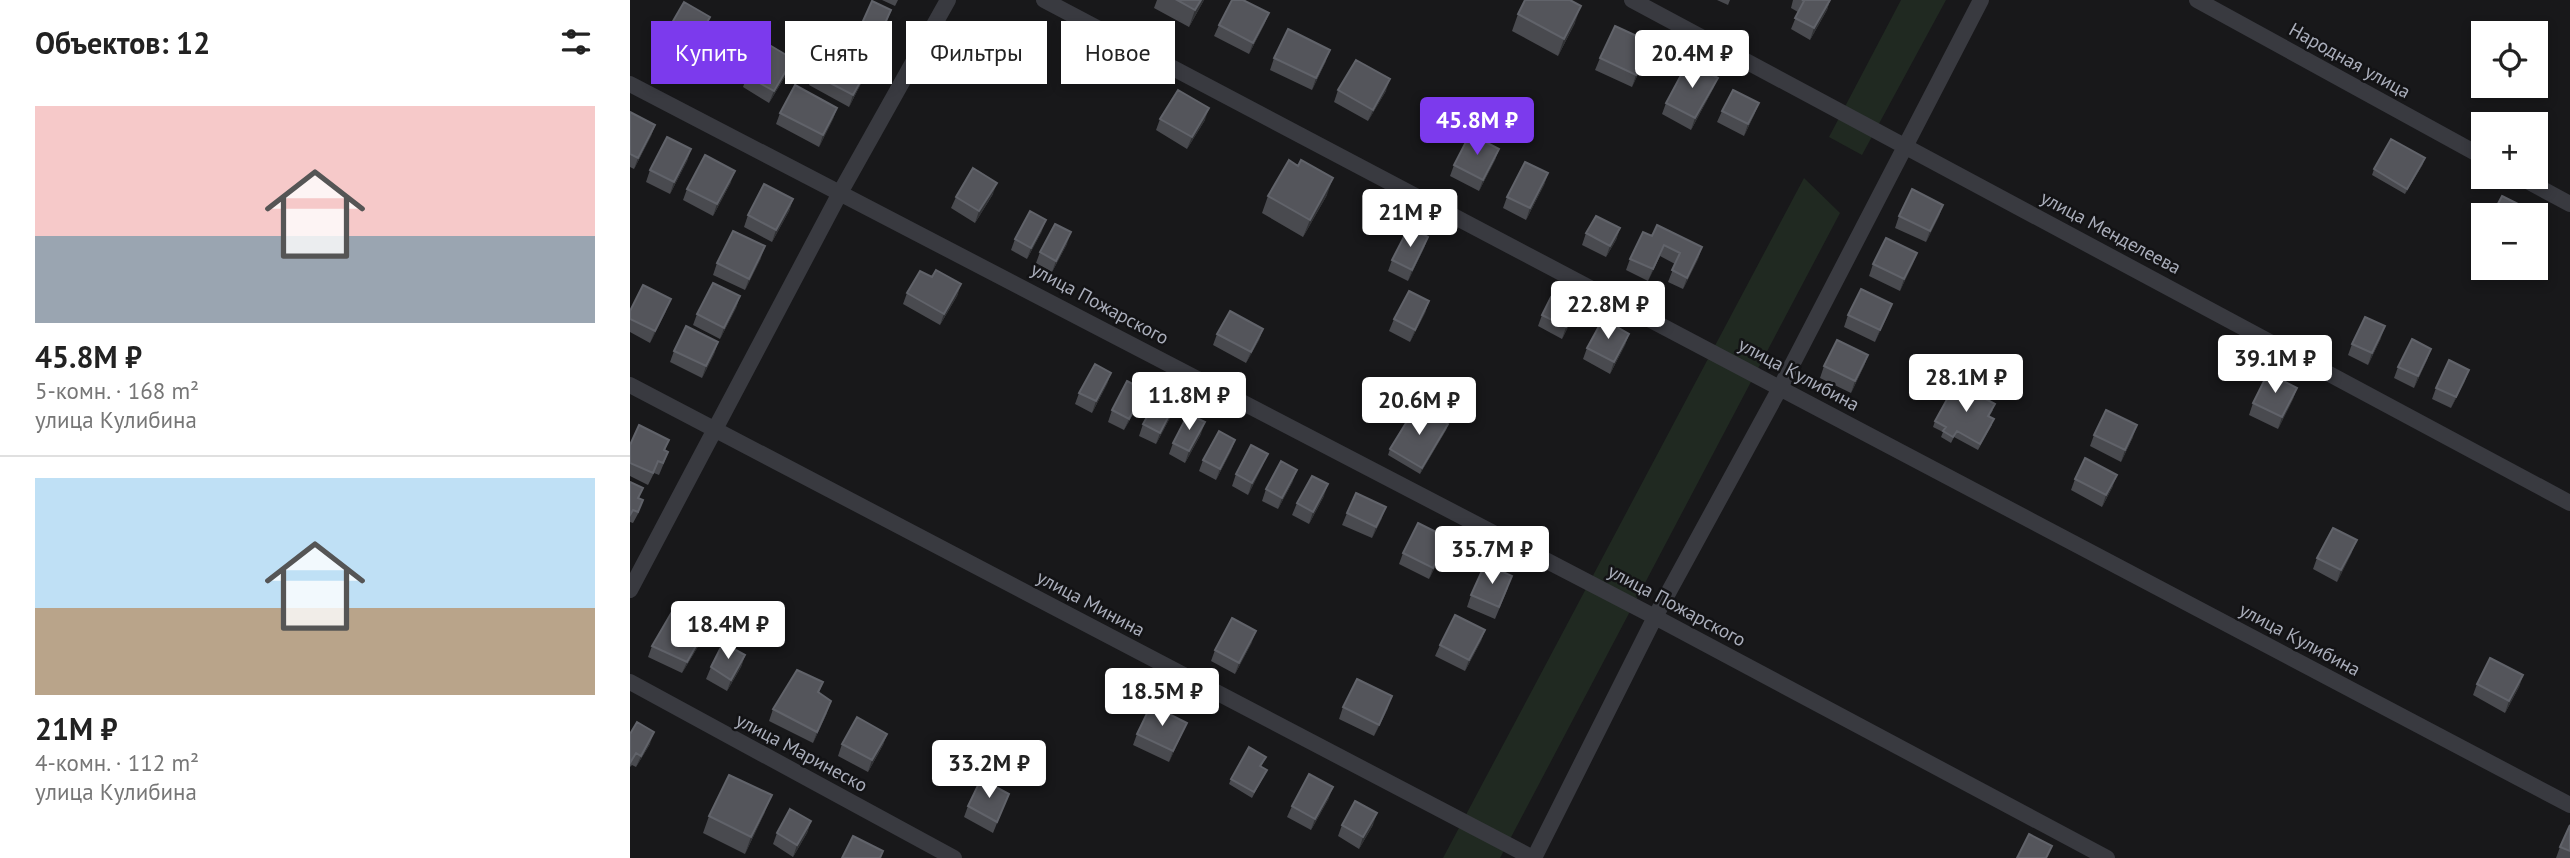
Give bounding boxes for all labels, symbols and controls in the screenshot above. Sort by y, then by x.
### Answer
street label: Народная улица [2285,17,2415,103]
chip: Купить [651,21,771,84]
chip: Снять [785,21,892,84]
chip: Фильтры [906,21,1047,84]
chip: Новое [1061,21,1175,84]
map controls [2471,21,2548,280]
button: locate [2471,21,2548,98]
text: Объектов: 12 [35,23,210,62]
icon: filters [557,23,595,61]
pin: 20.4M ₽ [1627,31,1757,90]
text: 20.4M ₽ [1651,38,1733,67]
pin: 45.8M ₽ [1412,97,1542,157]
text: 45.8M ₽ [1436,105,1518,134]
button: + [2471,112,2548,189]
icon: home [252,151,378,277]
street label: улица Менделеева [2037,185,2185,279]
pin: 21M ₽ [1361,190,1459,249]
text: 21M ₽ [1378,197,1442,226]
button: − [2471,203,2548,280]
street label: улица Пожарского [1027,257,1173,349]
pin: 22.8M ₽ [1543,282,1673,341]
text: 22.8M ₽ [1567,289,1649,318]
street label: улица Кулибина [1734,332,1864,416]
pin: 39.1M ₽ [2210,336,2340,395]
text: 45.8M ₽ [35,337,142,376]
text: 39.1M ₽ [2234,343,2316,372]
pin: 28.1M ₽ [1901,354,2031,414]
text: 28.1M ₽ [1925,362,2007,391]
pin: 11.8M ₽ [1124,372,1254,432]
text: 5-комн. · 168 m² [35,376,199,405]
pin: 20.6M ₽ [1354,378,1484,437]
text: 11.8M ₽ [1148,380,1230,409]
text: 20.6M ₽ [1378,385,1460,414]
text: улица Кулибина [35,405,197,434]
icon: home [252,523,378,649]
pin: 35.7M ₽ [1427,526,1557,586]
text: 35.7M ₽ [1451,534,1533,563]
street label: улица Пожарского [1604,559,1750,651]
street label: улица Минина [1033,564,1149,642]
street label: улица Кулибина [2235,597,2365,681]
pin: 18.4M ₽ [663,602,793,661]
text: 18.4M ₽ [687,609,769,638]
pin: 18.5M ₽ [1097,668,1227,728]
text: 18.5M ₽ [1121,676,1203,705]
street label: улица Маринеско [732,707,872,797]
text: 21M ₽ [35,709,118,748]
pin: 33.2M ₽ [924,740,1054,800]
text: 4-комн. · 112 m² [35,748,199,777]
text: 33.2M ₽ [948,748,1030,777]
text: улица Кулибина [35,777,197,806]

